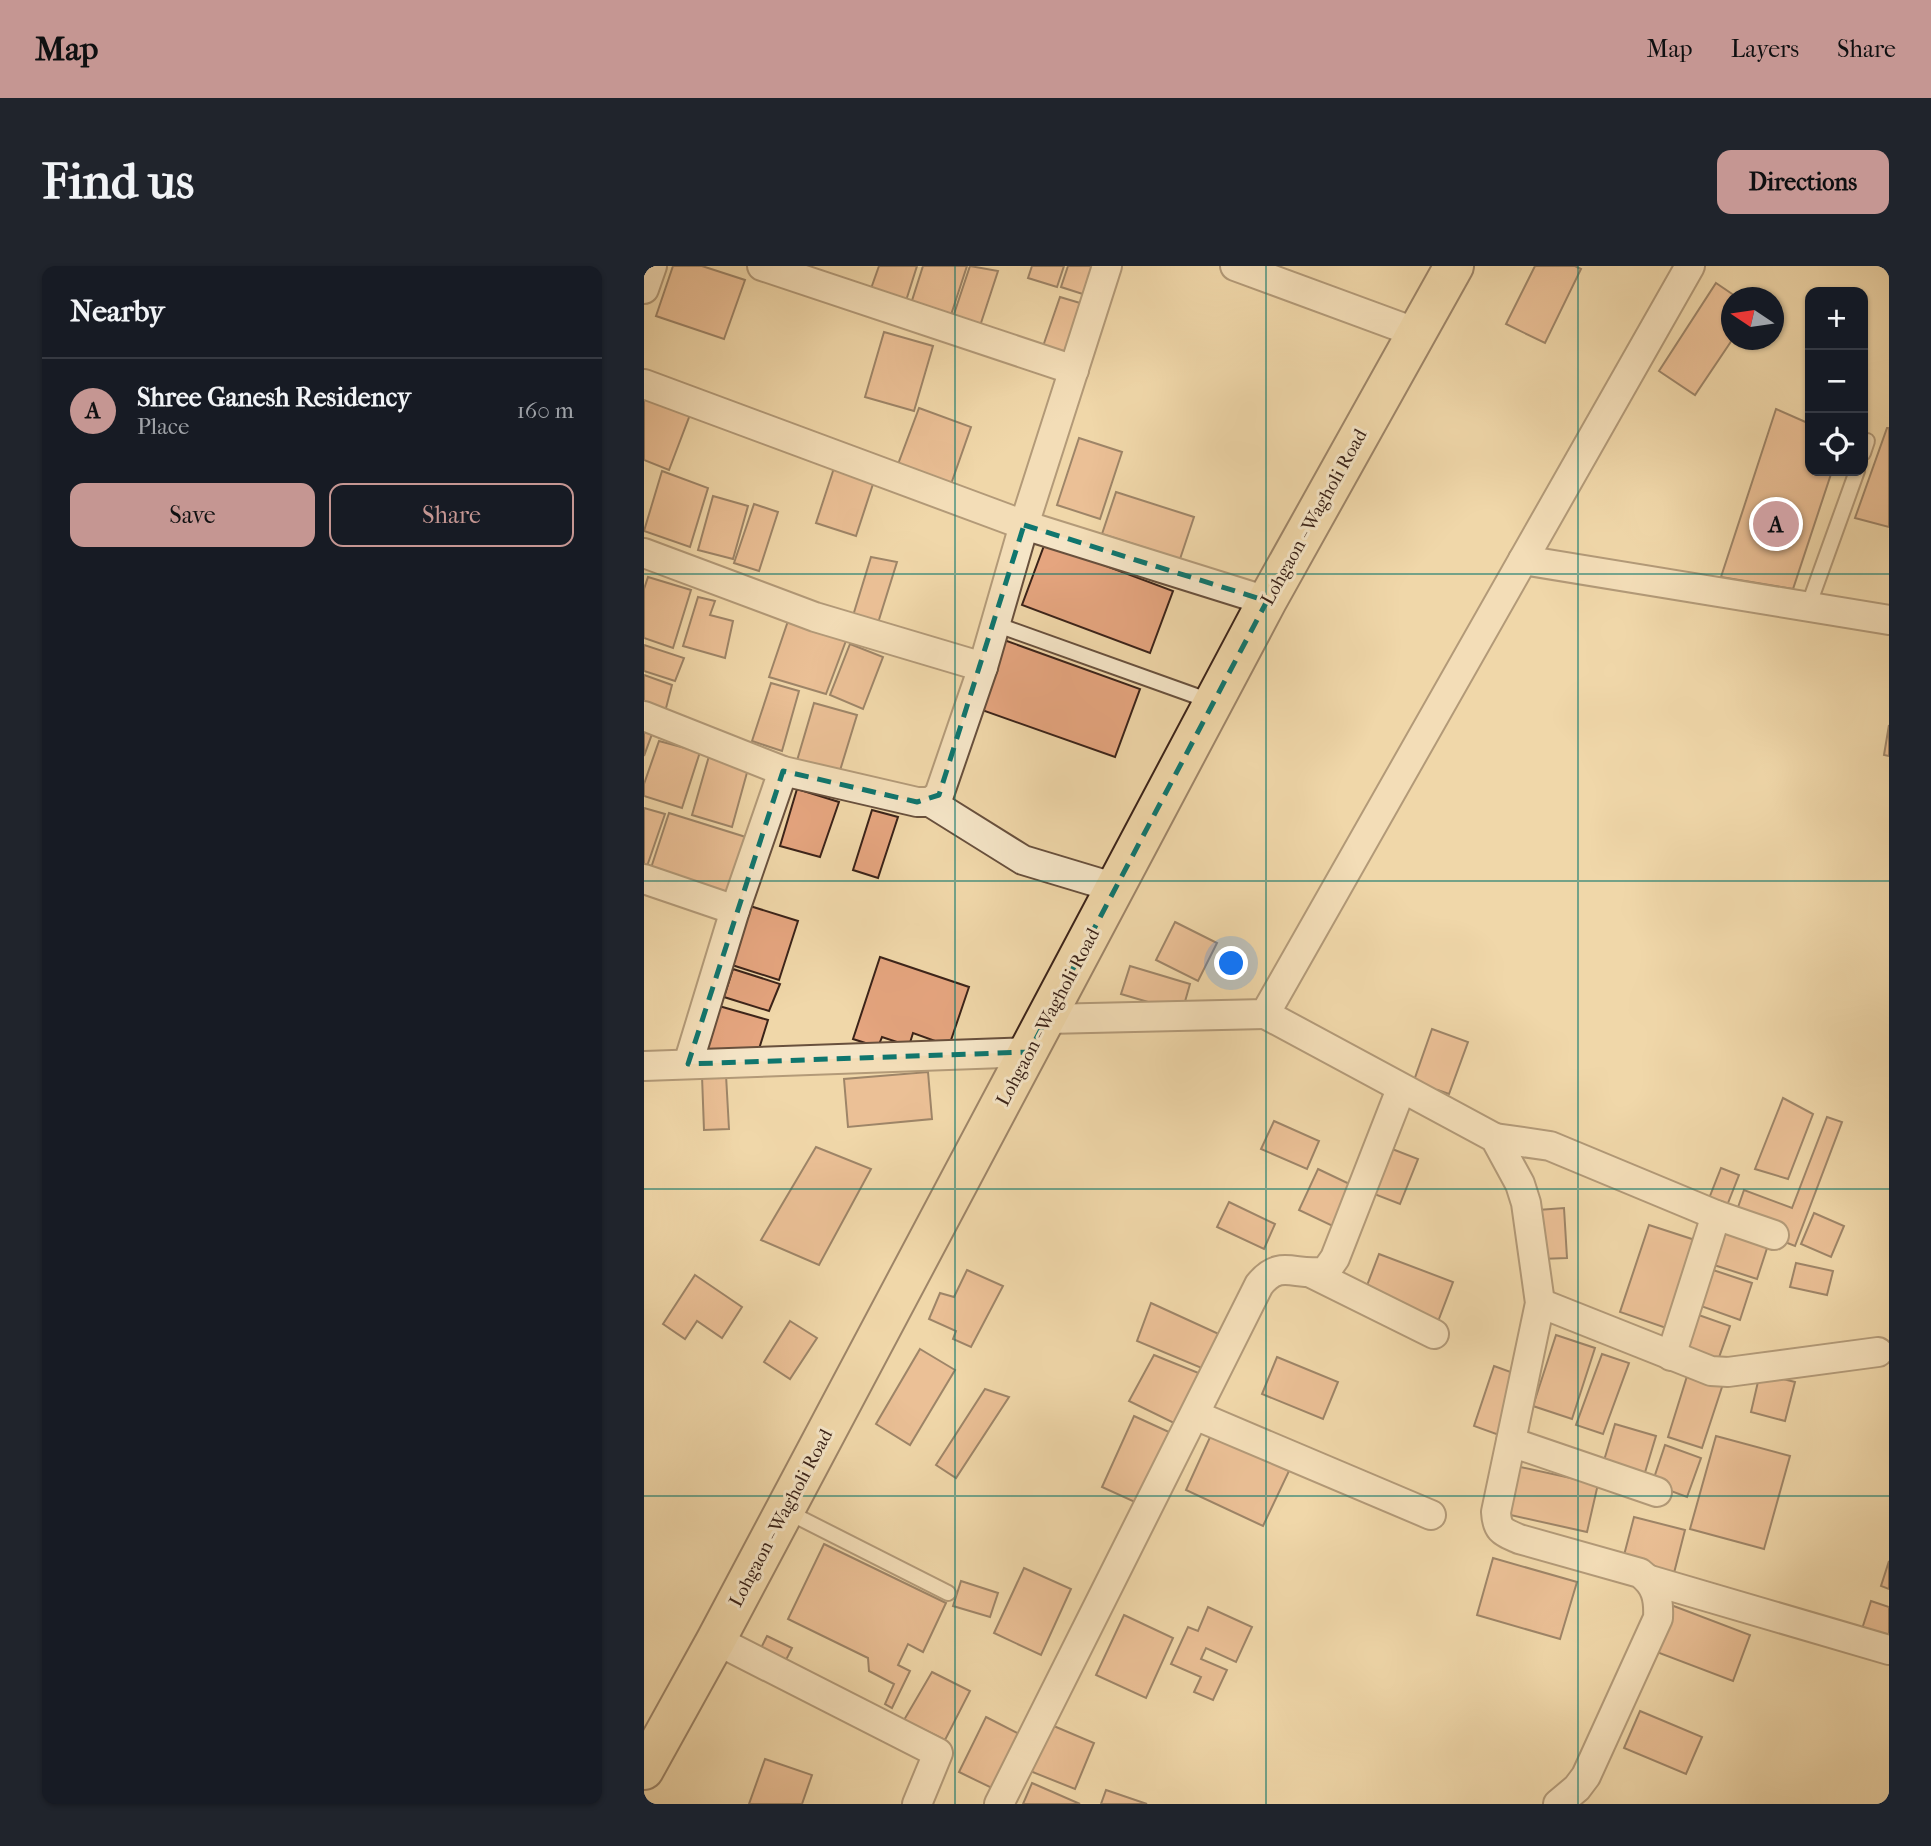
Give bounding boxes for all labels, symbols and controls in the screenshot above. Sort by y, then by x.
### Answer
text: Map [35,30,98,69]
text: Map [1647,35,1693,63]
text: Layers [1731,35,1799,63]
text: Share [1837,35,1896,63]
button: Directions [1717,150,1889,214]
text: Find us [42,153,194,211]
north arrow [1721,287,1784,350]
map controls [1805,287,1868,476]
button: + [1805,287,1868,350]
text: Nearby [70,294,165,329]
button: − [1805,350,1868,413]
text: Shree Ganesh Residency [137,382,411,413]
text: A [86,397,100,424]
text: 160 m [517,397,574,424]
text: Place [137,413,189,440]
button: locate [1805,413,1868,476]
street label: Lohgaon - Wagholi Road [1256,425,1372,609]
button: Save [70,483,315,547]
button: Share [329,483,574,547]
pin: A [1753,498,1799,550]
street label: Lohgaon - Wagholi Road [992,924,1104,1110]
your location [1214,946,1248,980]
street label: Lohgaon - Wagholi Road [725,1425,837,1611]

